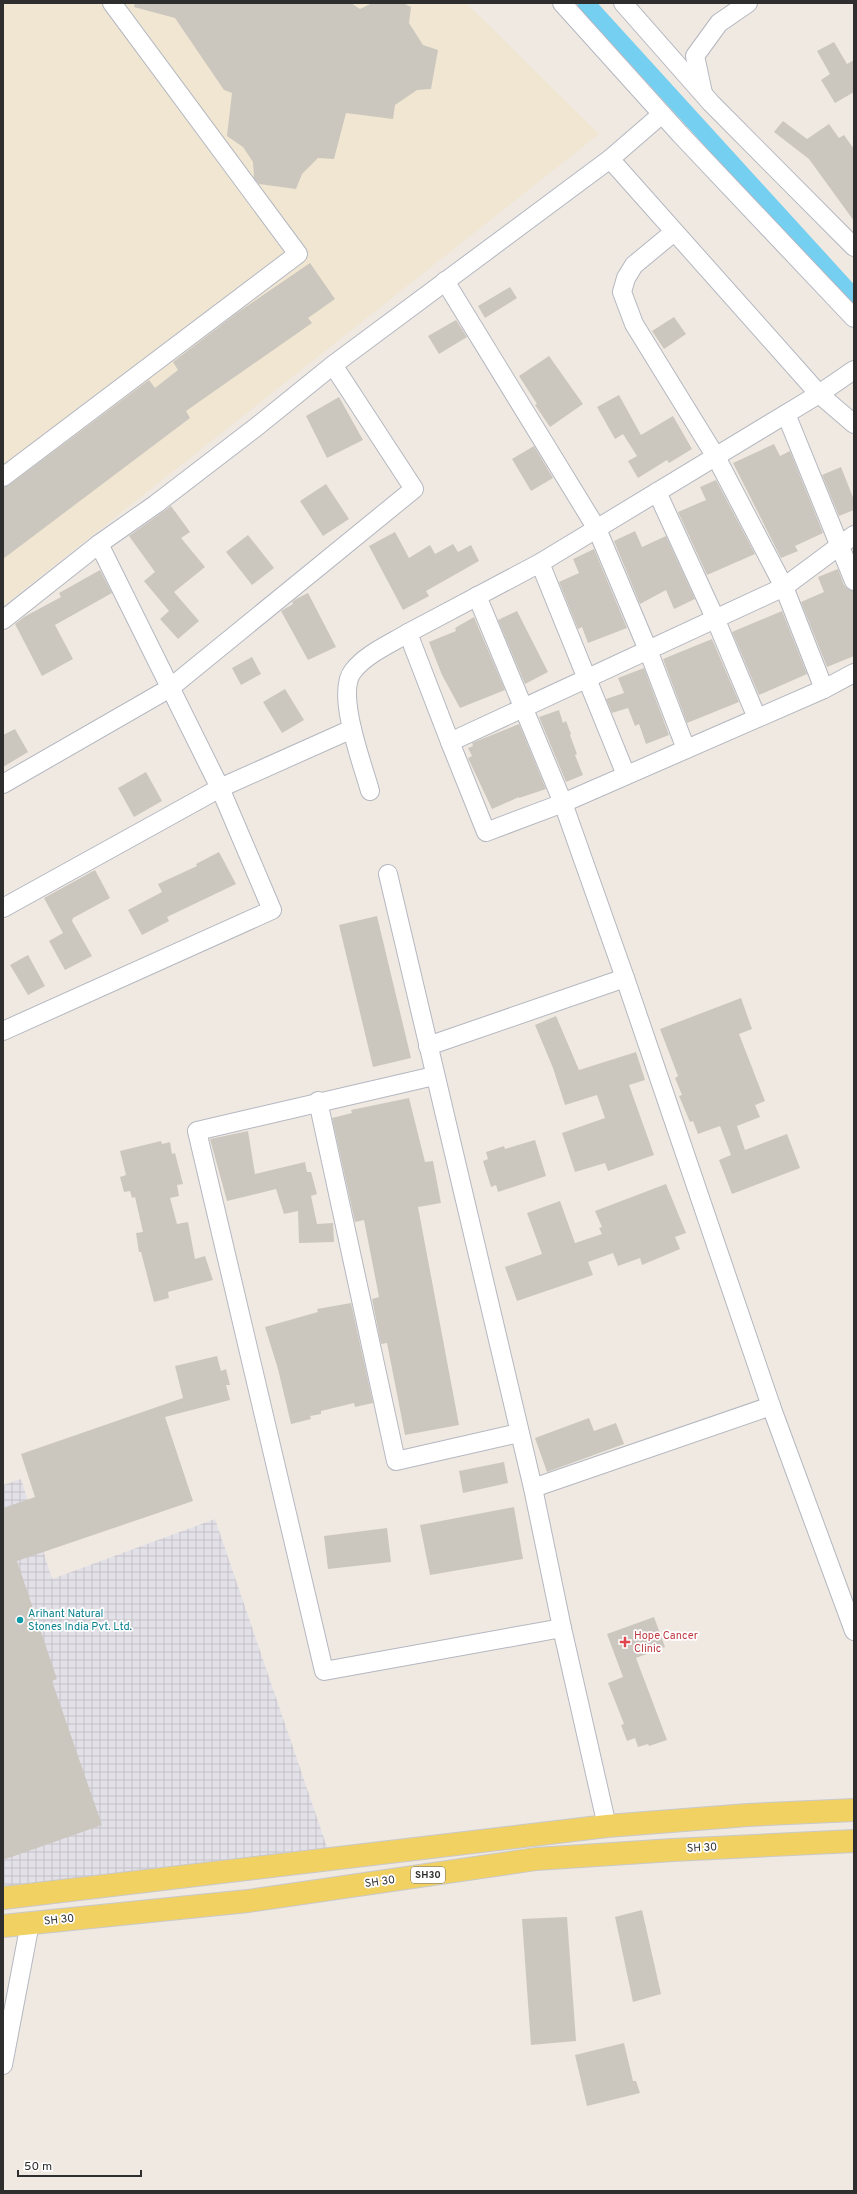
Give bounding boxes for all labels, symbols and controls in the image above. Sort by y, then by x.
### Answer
place label: Arihant Natural Stones India Pvt. Ltd. [28,1607,132,1634]
marker: Arihant Natural Stones India Pvt. Ltd. [15,1615,25,1625]
place label: Hope Cancer Clinic [634,1629,699,1656]
marker: Hope Cancer Clinic [619,1636,631,1648]
street label: SH 30 [686,1840,718,1856]
road number: SH30 [411,1867,445,1883]
street label: SH 30 [364,1873,396,1891]
street label: SH 30 [43,1911,75,1929]
scale bar [18,2152,141,2178]
text: 50 m [24,2159,52,2175]

